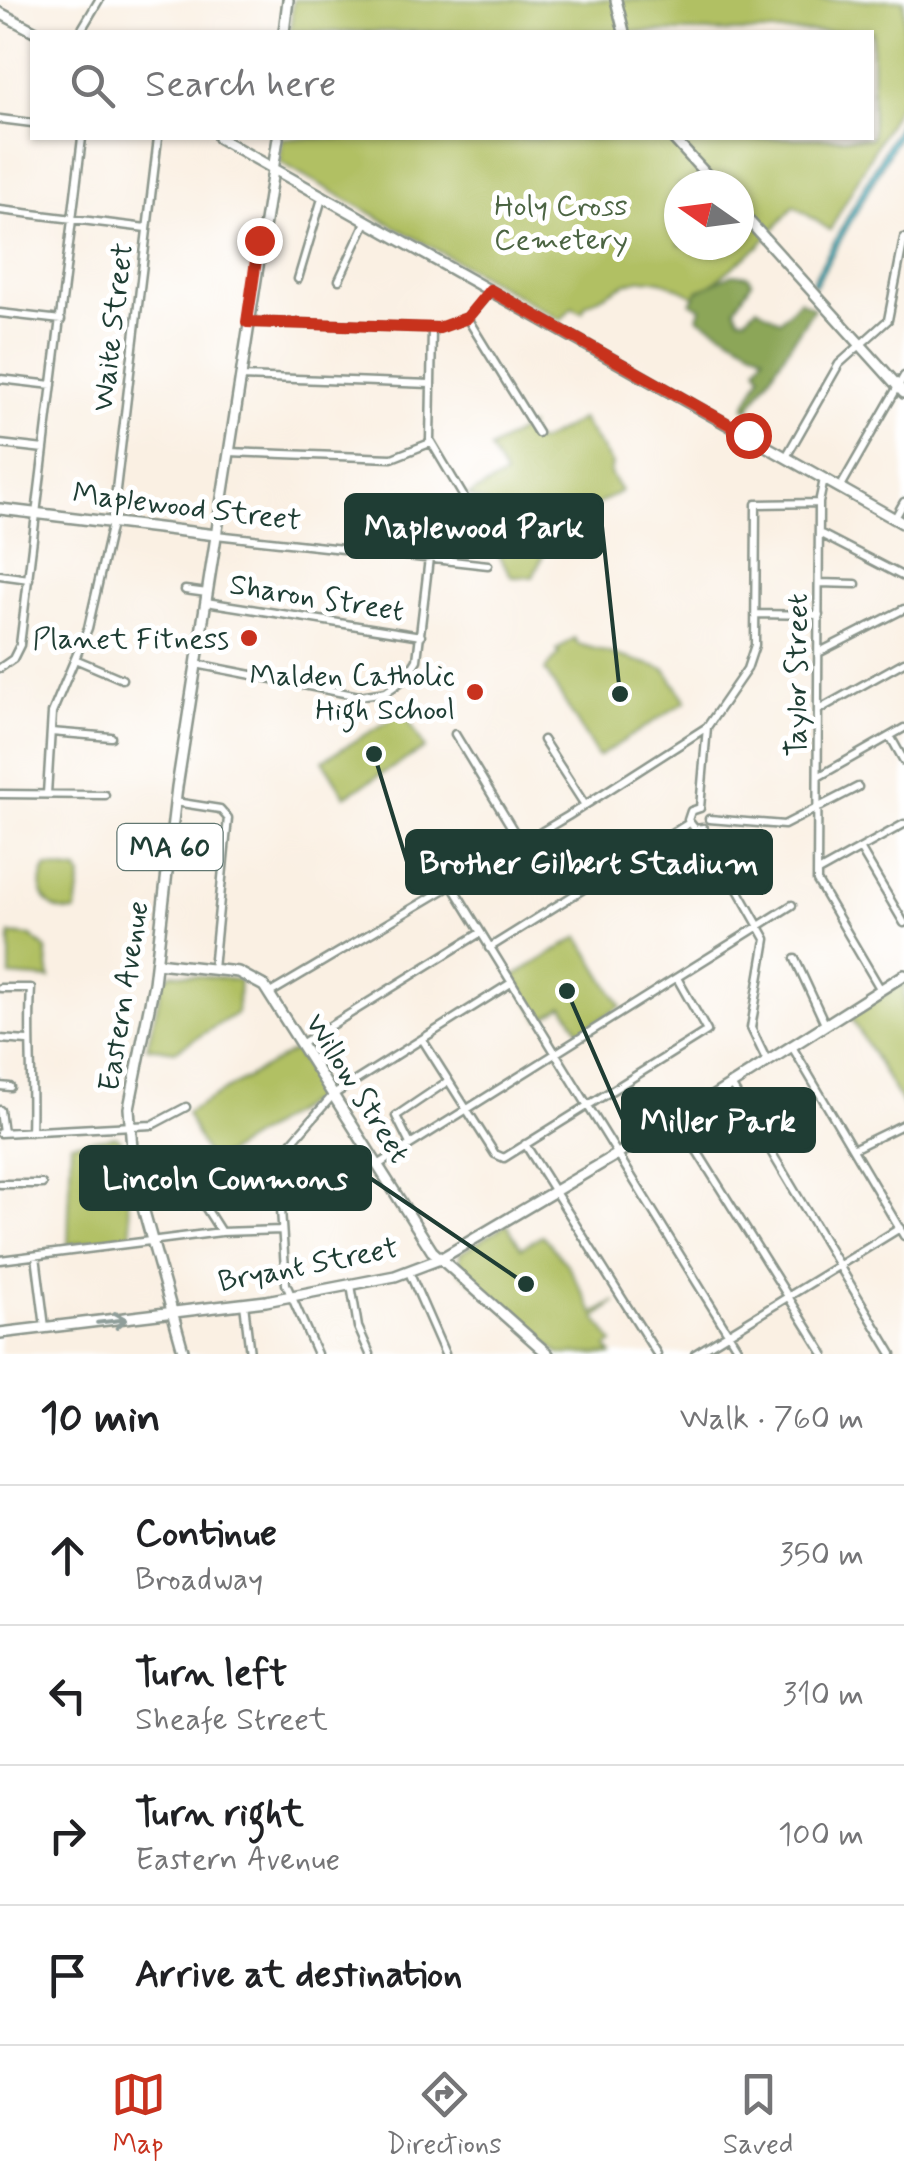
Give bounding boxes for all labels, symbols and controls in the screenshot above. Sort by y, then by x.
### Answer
search box [30,30,874,140]
icon: search [65,58,120,113]
text: Search here [145,61,336,110]
north arrow [664,170,754,260]
park label: Holy Cross Cemetery [494,187,628,260]
route end [237,218,283,264]
street label: Waite Street [84,240,143,414]
route start [726,413,772,459]
street label: Maplewood Street [70,474,303,541]
callout: Maplewood Park [346,495,602,557]
text: Maplewood Park [364,507,584,549]
street label: Sharon Street [227,565,407,632]
street label: Taylor Street [778,593,817,757]
place label: Planet Fitness [32,620,229,659]
marker: Planet Fitness [238,627,260,649]
place label: Malden Catholic High School [250,657,455,733]
marker: Malden Catholic High School [464,681,486,703]
road number: MA 60 [118,824,222,870]
callout: Brother Gilbert Stadium [407,831,771,893]
text: Brother Gilbert Stadium [419,843,759,885]
street label: Eastern Avenue [90,898,159,1094]
street label: Willow Street [295,1007,418,1171]
callout: Miller Park [623,1089,814,1151]
text: Miller Park [640,1101,796,1143]
callout: Lincoln Commons [81,1147,370,1209]
text: Lincoln Commons [102,1159,349,1201]
street label: Bryant Street [215,1229,402,1302]
one-way arrow [95,1311,127,1330]
text: 10 min [40,1392,161,1447]
text: Walk · 760 m [680,1398,864,1440]
text: Continue [135,1510,277,1559]
icon: ahead [40,1528,95,1583]
text: 350 m [779,1534,864,1576]
text: Broadway [135,1559,263,1601]
text: Turn left [135,1650,287,1699]
icon: left [40,1668,95,1723]
text: 310 m [782,1674,864,1716]
text: Sheafe Street [135,1699,328,1741]
text: Turn right [135,1790,304,1839]
icon: right [40,1808,95,1863]
text: 100 m [778,1814,864,1856]
text: Eastern Avenue [135,1839,340,1881]
icon: arrive [40,1948,95,2003]
text: Arrive at destination [135,1951,462,2000]
tab: Map [111,2067,166,2164]
tab: Directions [387,2067,502,2164]
tab: Saved [723,2067,793,2164]

